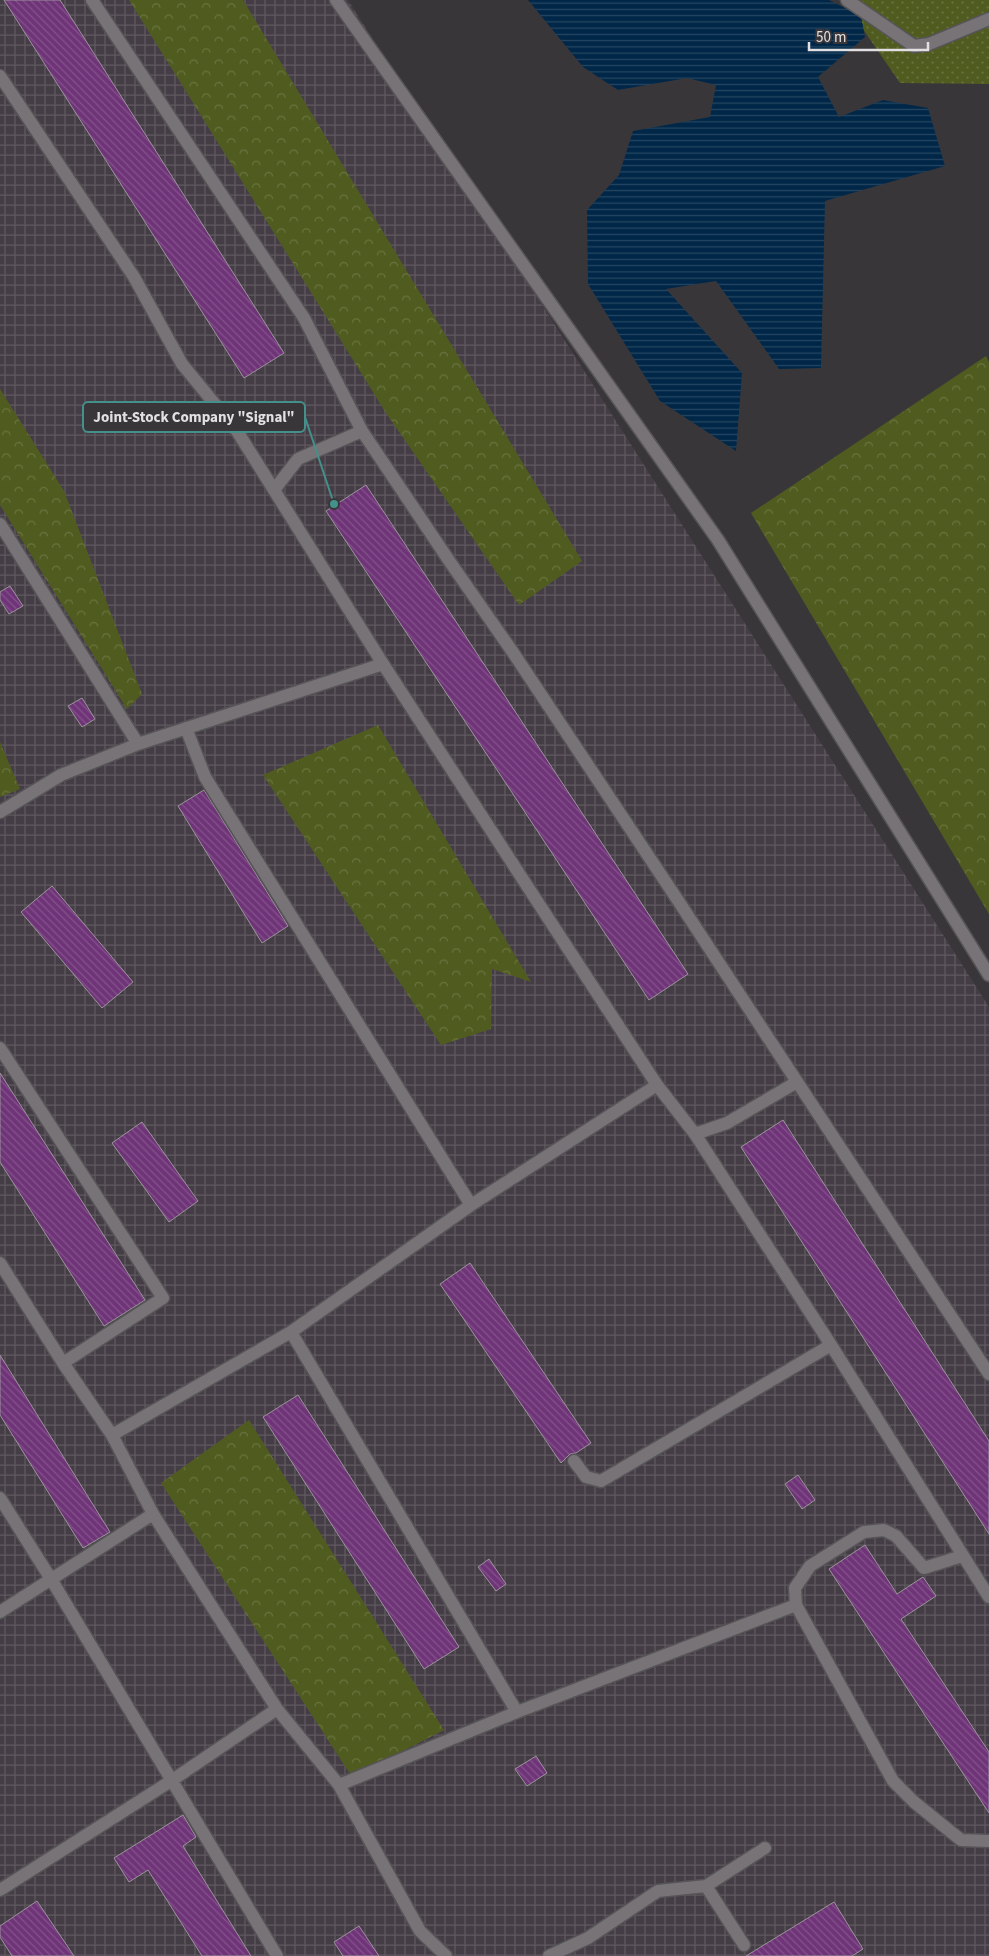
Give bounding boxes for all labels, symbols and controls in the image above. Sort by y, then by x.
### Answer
scale bar [809,20,928,52]
text: 50 m [816,27,846,48]
callout: Joint-Stock Company "Signal" [83,402,305,432]
text: Joint-Stock Company "Signal" [93,407,295,428]

